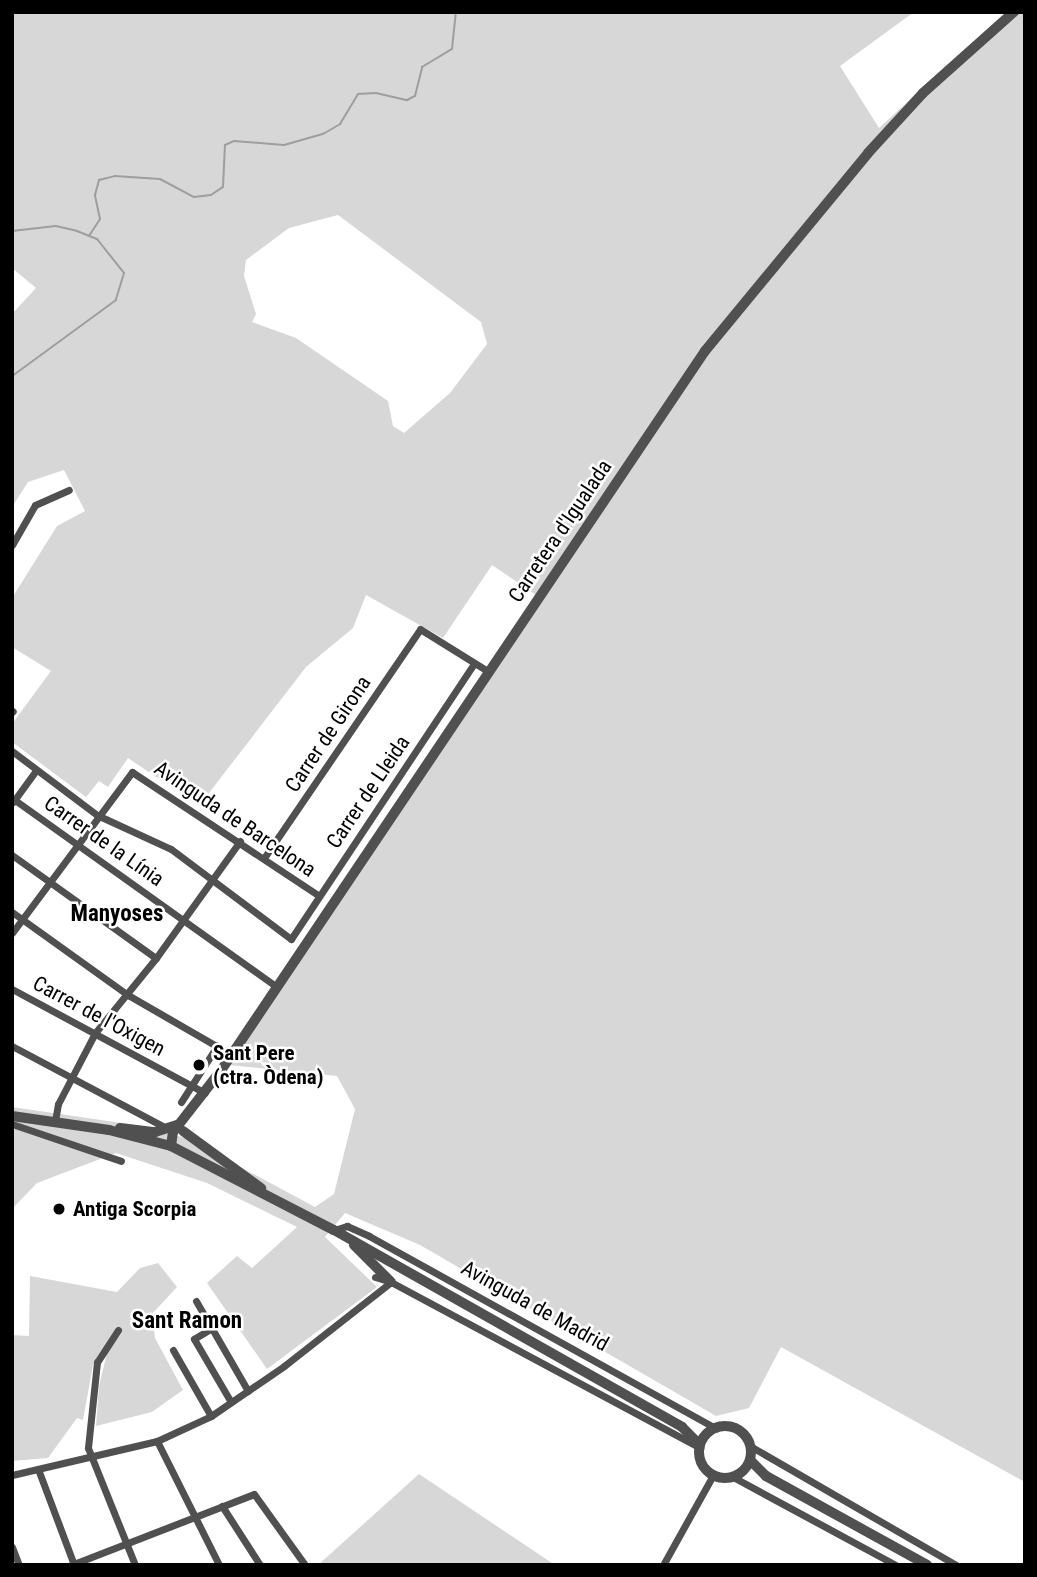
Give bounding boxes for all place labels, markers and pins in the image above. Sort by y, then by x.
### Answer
place label: Sant Pere (ctra. Òdena) [213,1040,324,1090]
marker: Sant Pere (ctra. Òdena) [191,1057,207,1073]
place label: Antiga Scorpia [73,1196,196,1222]
marker: Antiga Scorpia [51,1201,67,1217]

